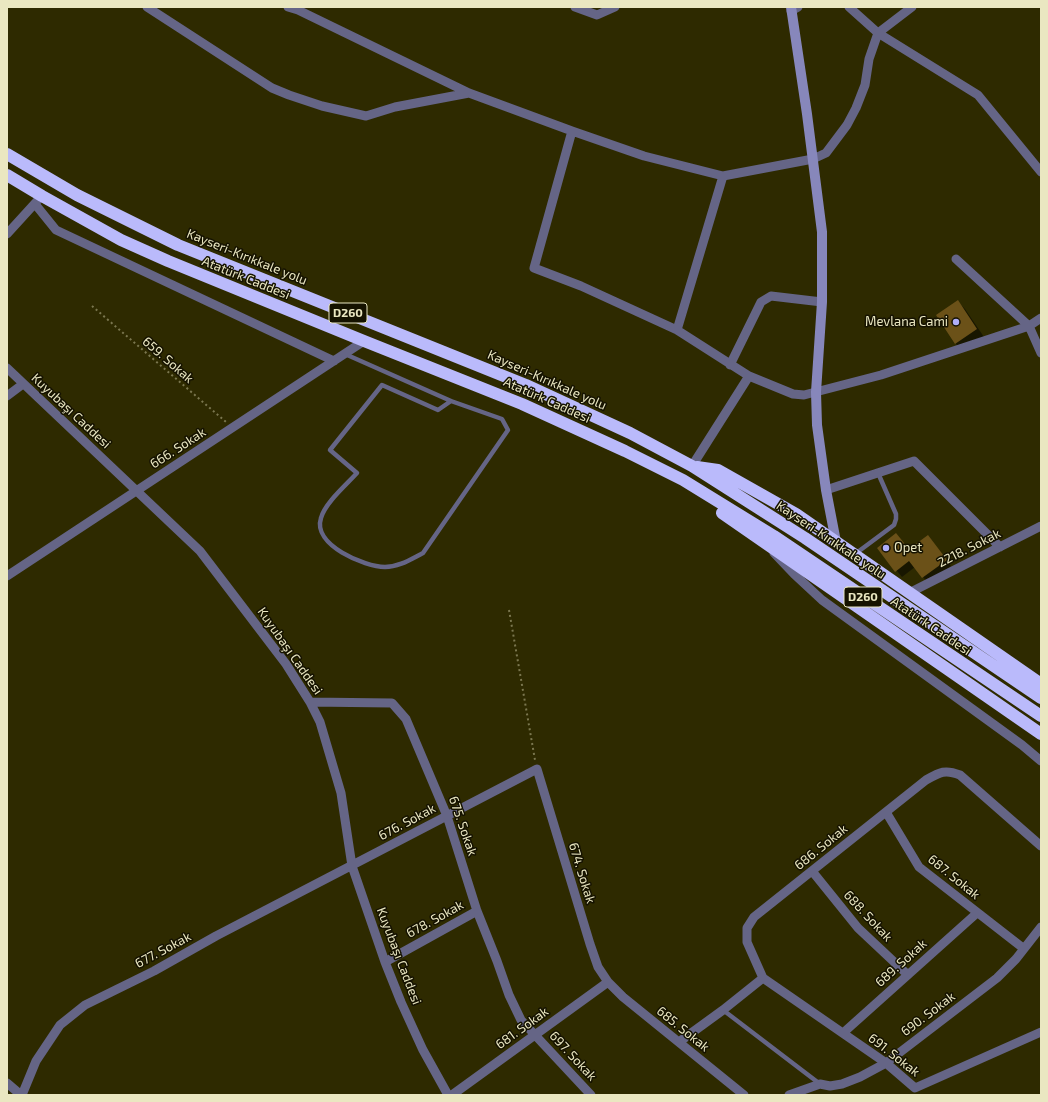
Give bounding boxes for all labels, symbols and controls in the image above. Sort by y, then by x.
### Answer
street label: Kayseri-Kırıkkale yolu [185,226,309,288]
street label: Atatürk Caddesi [200,253,292,303]
road number: D260 [329,303,367,323]
place label: Mevlana Cami [865,314,948,330]
marker: Mevlana Cami [951,317,961,327]
street label: 659. Sokak [139,334,197,386]
street label: Kayseri-Kırıkkale yolu [485,347,609,413]
street label: Kuyubaşı Caddesi [28,370,114,452]
street label: Atatürk Caddesi [501,374,593,426]
street label: 666. Sokak [147,424,209,472]
street label: Kayseri-Kırıkkale yolu [773,498,889,582]
street label: 2218. Sokak [935,525,1003,571]
place label: Opet [894,540,922,556]
marker: Opet [881,543,891,553]
road number: D260 [844,587,882,607]
street label: Atatürk Caddesi [888,593,974,659]
street label: Kuyubaşı Caddesi [254,604,326,698]
street label: 675. Sokak [446,794,480,858]
street label: 676. Sokak [376,800,438,844]
street label: 686. Sokak [791,821,851,873]
street label: 674. Sokak [565,841,599,905]
street label: 687. Sokak [925,851,983,903]
street label: 688. Sokak [840,887,896,945]
street label: 678. Sokak [404,897,466,941]
street label: Kuyubaşı Caddesi [373,905,425,1007]
street label: 677. Sokak [132,929,194,971]
street label: 689. Sokak [872,936,930,990]
street label: 690. Sokak [898,989,958,1039]
street label: 685. Sokak [654,1003,712,1055]
street label: 681. Sokak [493,1004,551,1052]
street label: 697. Sokak [546,1028,600,1084]
street label: 691. Sokak [865,1030,923,1080]

